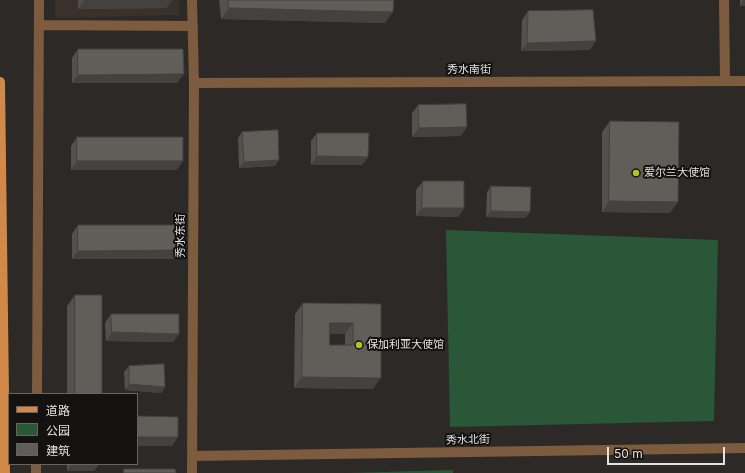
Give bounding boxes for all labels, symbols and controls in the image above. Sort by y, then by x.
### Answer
street label: 秀水南街 [447,63,491,77]
place label: 爱尔兰大使馆 [644,166,710,180]
marker: 爱尔兰大使馆 [631,168,641,178]
street label: 秀水东街 [174,214,188,258]
place label: 保加利亚大使馆 [367,338,444,352]
marker: 保加利亚大使馆 [354,340,364,350]
legend [8,393,138,465]
text: 道路 [46,403,70,418]
text: 公园 [46,423,70,438]
street label: 秀水北街 [446,433,490,447]
scale bar [609,439,727,465]
text: 建筑 [46,443,70,458]
text: 50 m [614,446,643,461]

